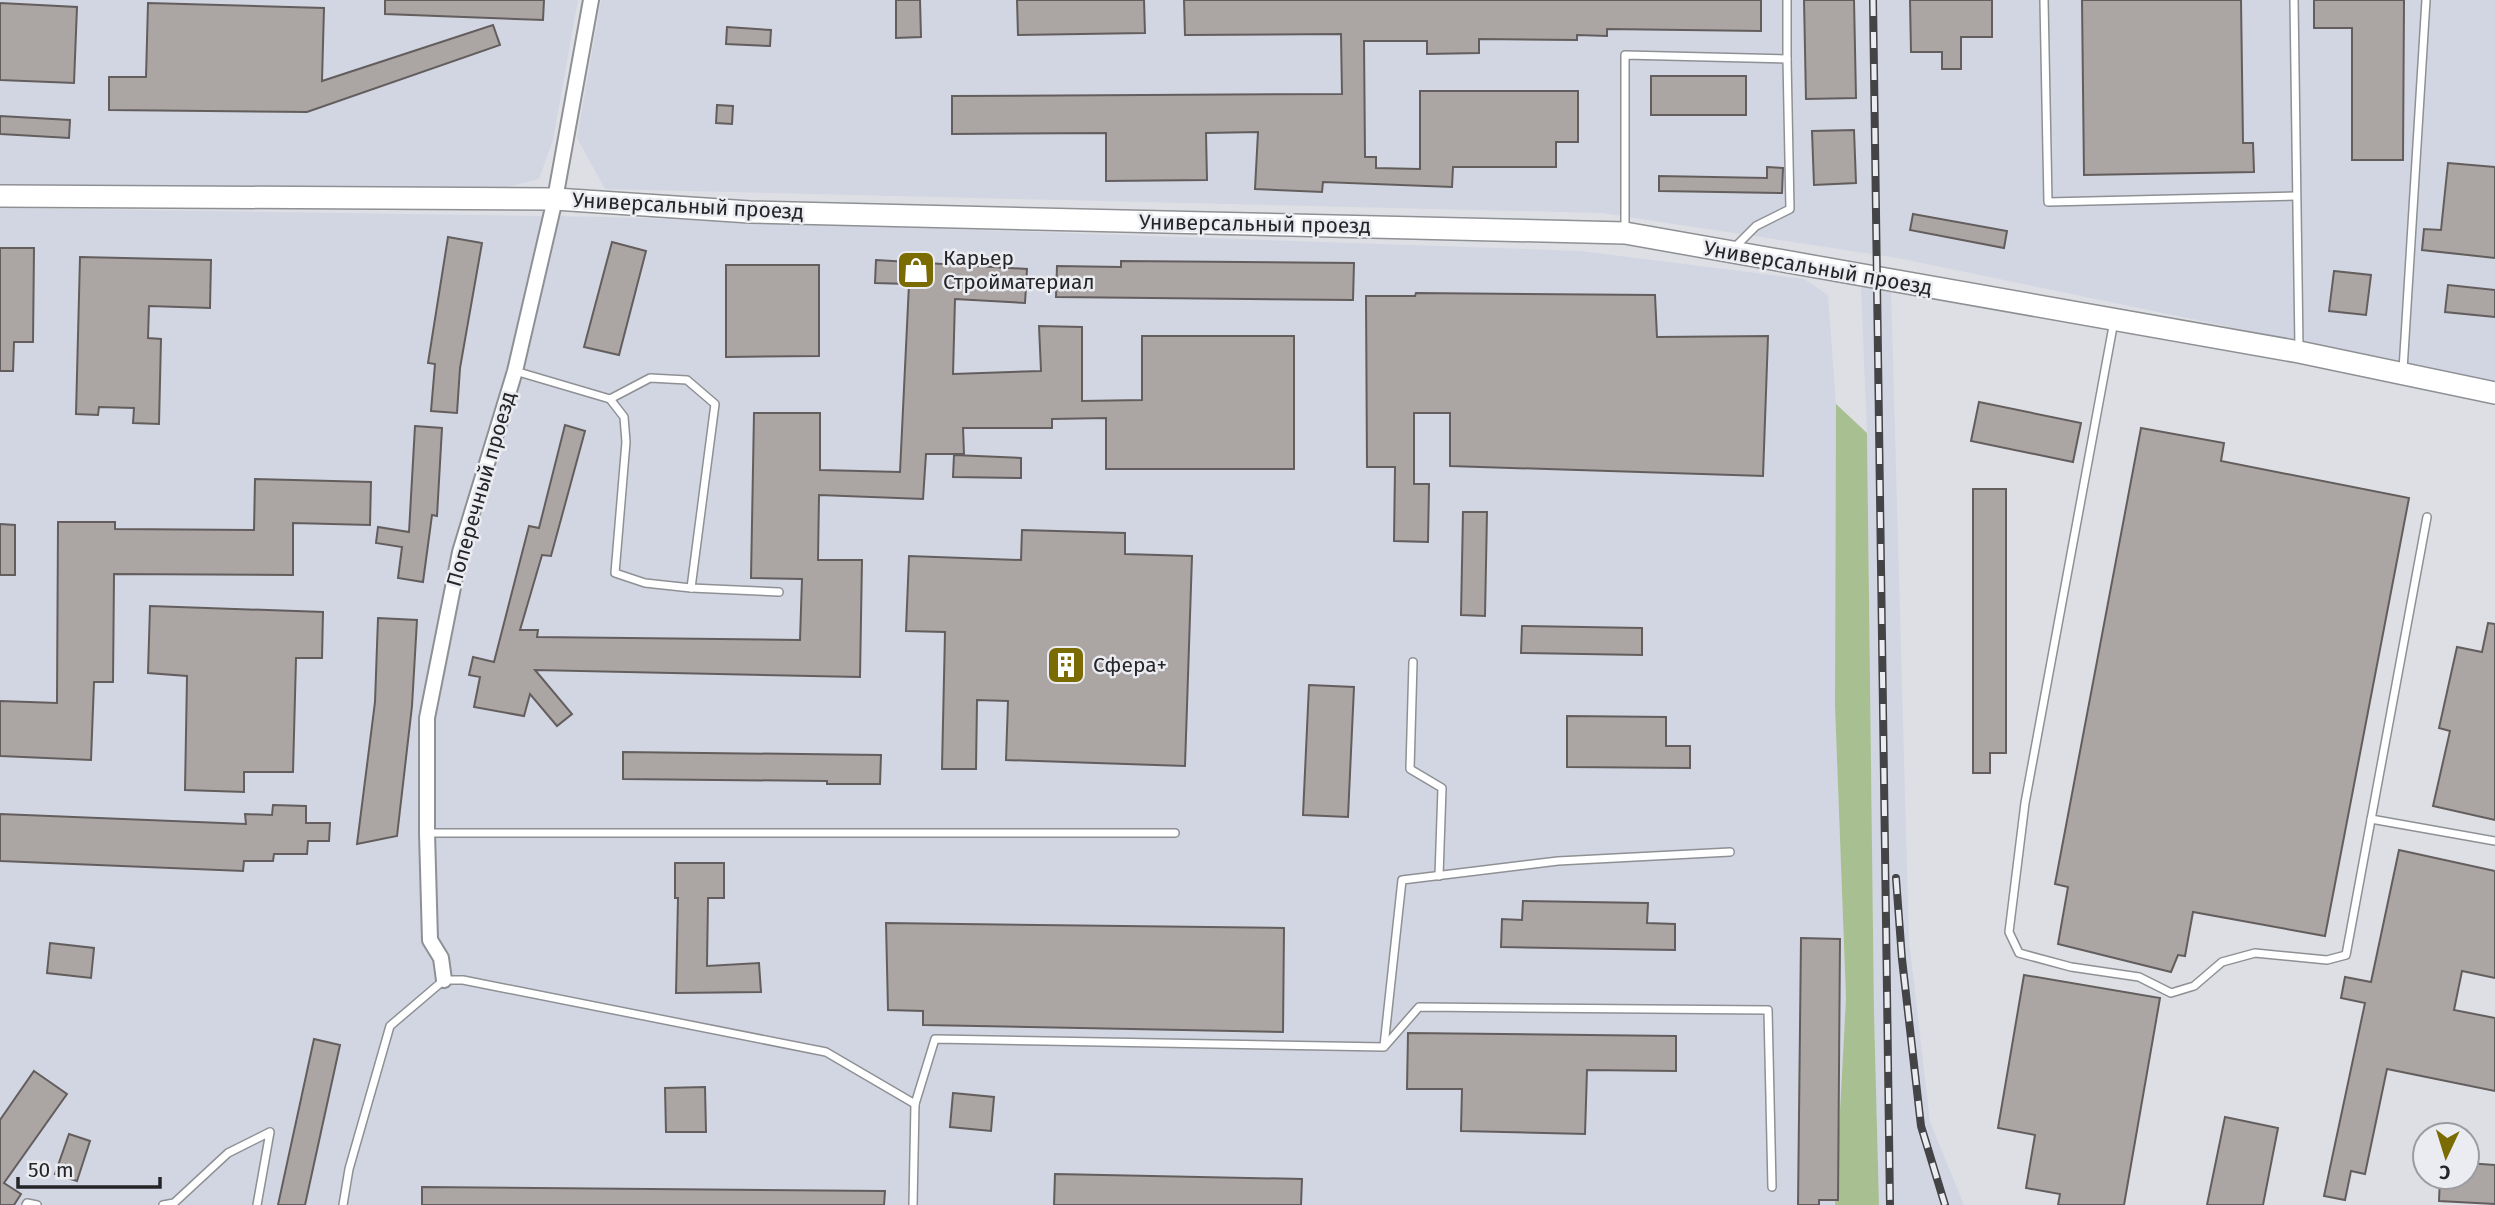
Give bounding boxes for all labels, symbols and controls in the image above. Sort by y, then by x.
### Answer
street label: Универсальный проезд [572,187,804,225]
street label: Универсальный проезд [1139,209,1371,239]
street label: Универсальный проезд [1702,235,1934,301]
place label: Карьер Стройматериал [943,245,1095,295]
shop icon: Карьер Стройматериал [895,249,937,291]
street label: Поперечный проезд [441,388,521,590]
building icon: Сфера+ [1045,644,1087,686]
place label: Сфера+ [1093,652,1167,678]
north arrow [2411,1121,2481,1191]
scale bar [18,1146,159,1190]
text: 50 m [28,1157,74,1183]
text: С [2439,1161,2451,1184]

